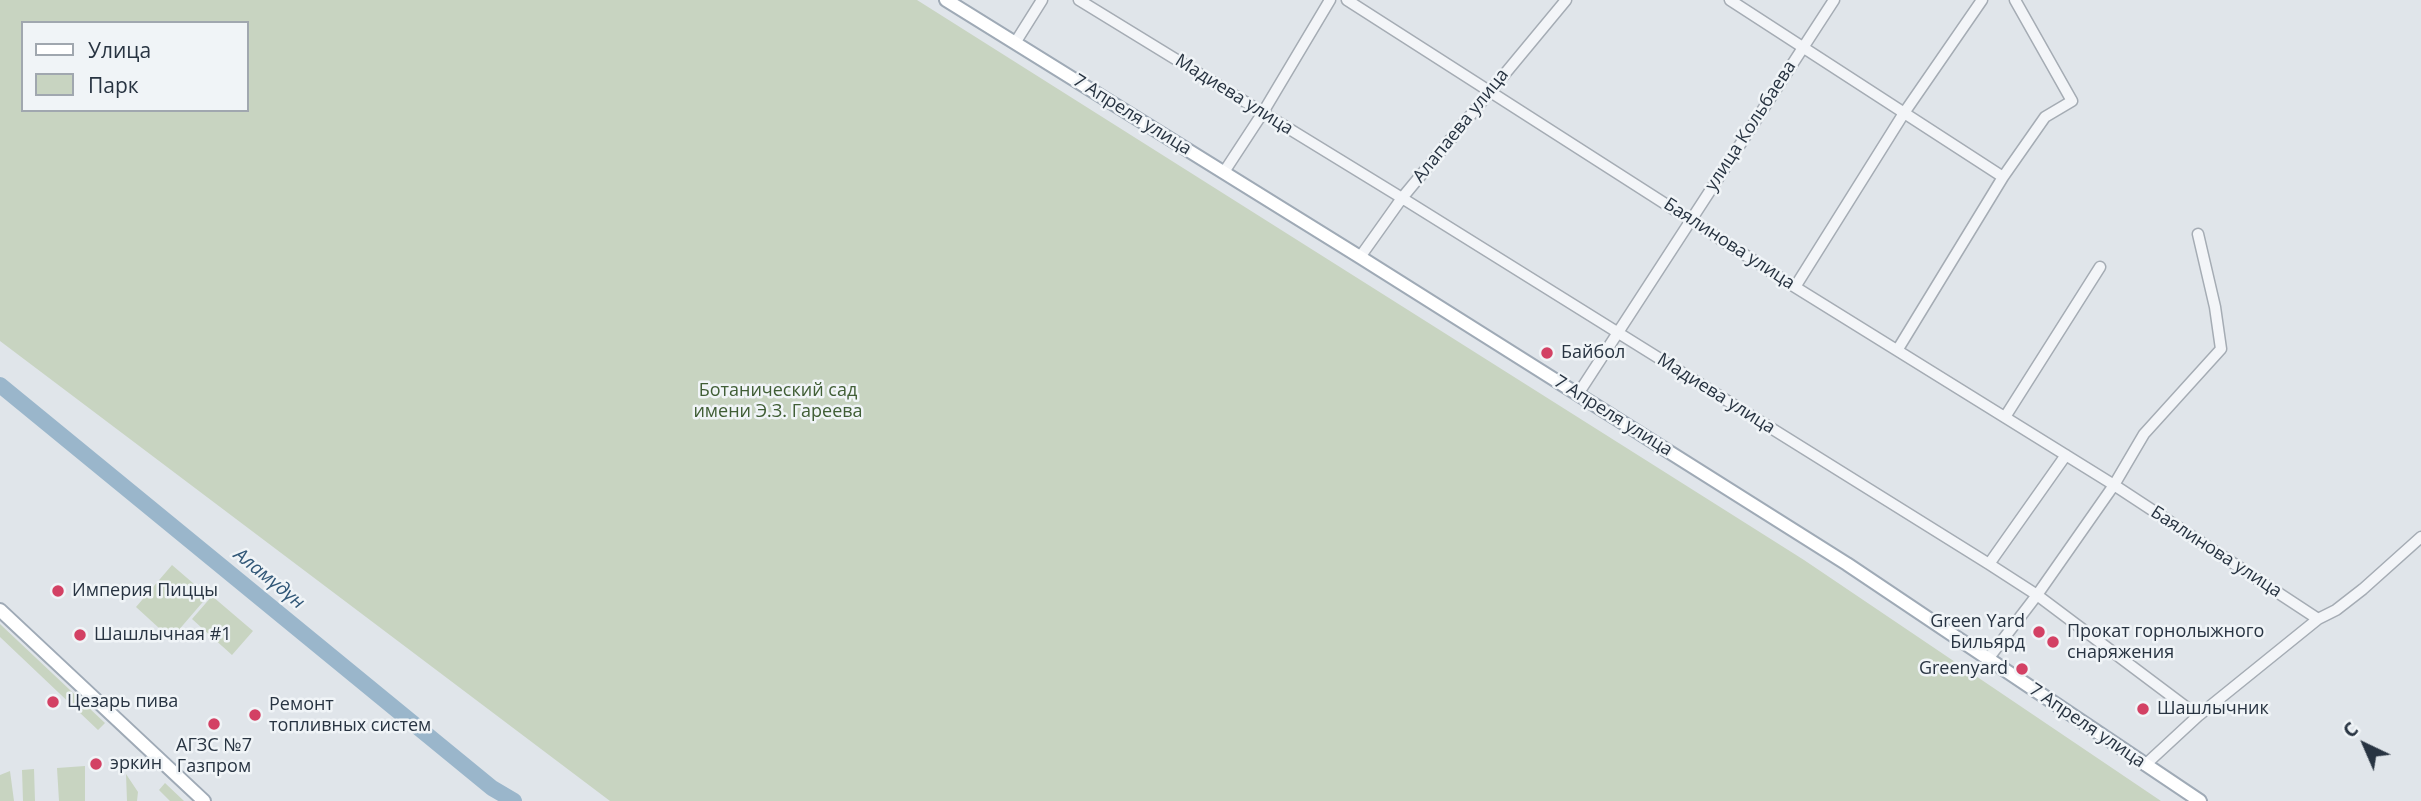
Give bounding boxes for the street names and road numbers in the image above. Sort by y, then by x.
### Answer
street label: Мадиева улица [1171,50,1297,140]
street label: улица Кольбаева [1701,57,1801,195]
street label: Алапаева улица [1409,65,1513,187]
street label: 7 Апреля улица [1069,70,1195,160]
street label: Баялинова улица [1659,194,1799,294]
street label: Мадиева улица [1653,349,1779,439]
street label: 7 Апреля улица [1550,371,1676,461]
street label: Баялинова улица [2146,502,2286,602]
street label: 7 Апреля улица [2025,679,2149,773]

